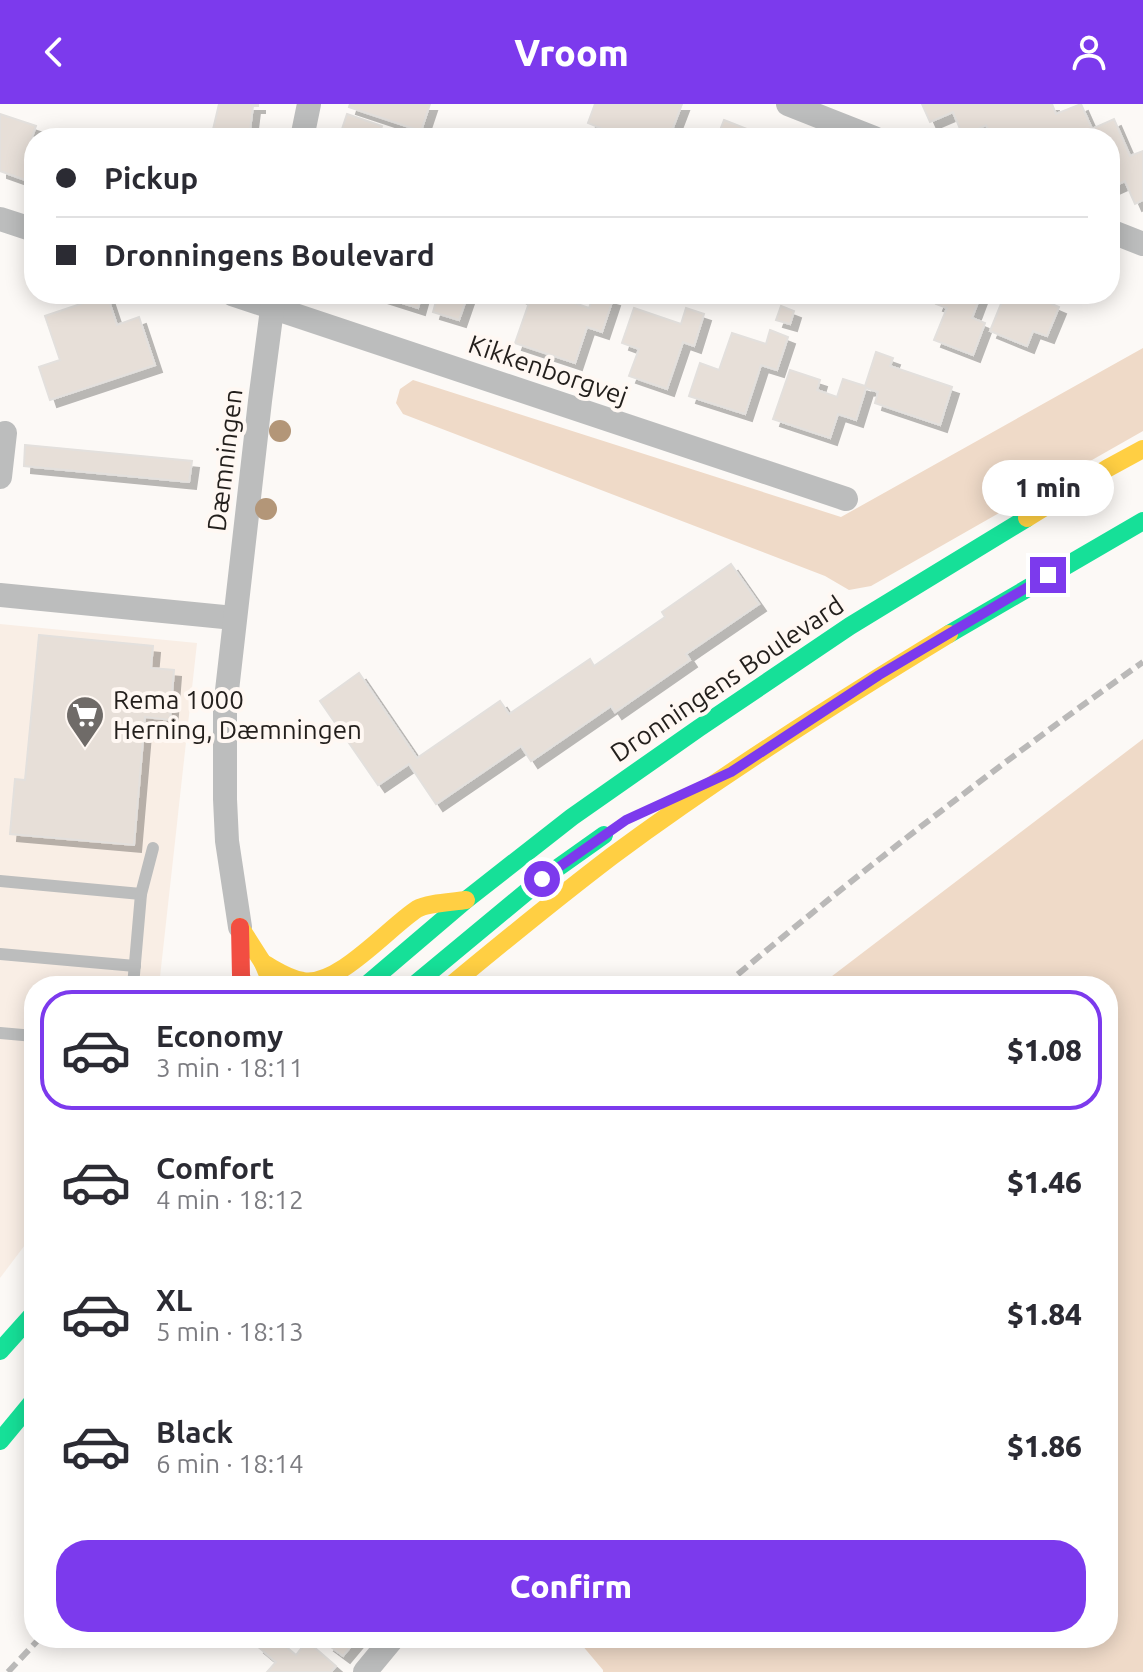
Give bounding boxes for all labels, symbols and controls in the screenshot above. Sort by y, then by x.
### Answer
icon: back [32,30,76,74]
icon: person [1067,30,1111,74]
text: Vroom [514,32,629,73]
text: Pickup [104,161,198,195]
text: Dronningens Boulevard [104,238,435,272]
street label: Kikkenborgvej [465,329,631,410]
street label: Dæmningen [201,387,248,533]
callout: 1 min [982,459,1114,515]
text: 1 min [1015,473,1081,502]
route end [1030,557,1066,593]
street label: Dronningens Boulevard [605,590,849,767]
place label: Rema 1000 Herning, Dæmningen [113,685,362,744]
supermarket icon: Rema 1000 Herning, Dæmningen [64,694,106,749]
route start [524,861,560,897]
icon: car [60,1014,132,1086]
text: Economy [156,1019,283,1053]
text: $1.08 [1007,1033,1082,1067]
text: 3 min · 18:11 [156,1053,304,1082]
icon: car [60,1146,132,1218]
text: Comfort [156,1151,274,1185]
text: $1.46 [1007,1165,1082,1199]
text: 4 min · 18:12 [156,1185,304,1214]
icon: car [60,1278,132,1350]
text: XL [156,1283,192,1317]
text: $1.84 [1007,1297,1082,1331]
text: 5 min · 18:13 [156,1317,304,1346]
icon: car [60,1410,132,1482]
text: Black [156,1415,233,1449]
text: $1.86 [1007,1429,1082,1463]
text: 6 min · 18:14 [156,1449,304,1478]
button: Confirm [56,1540,1086,1632]

